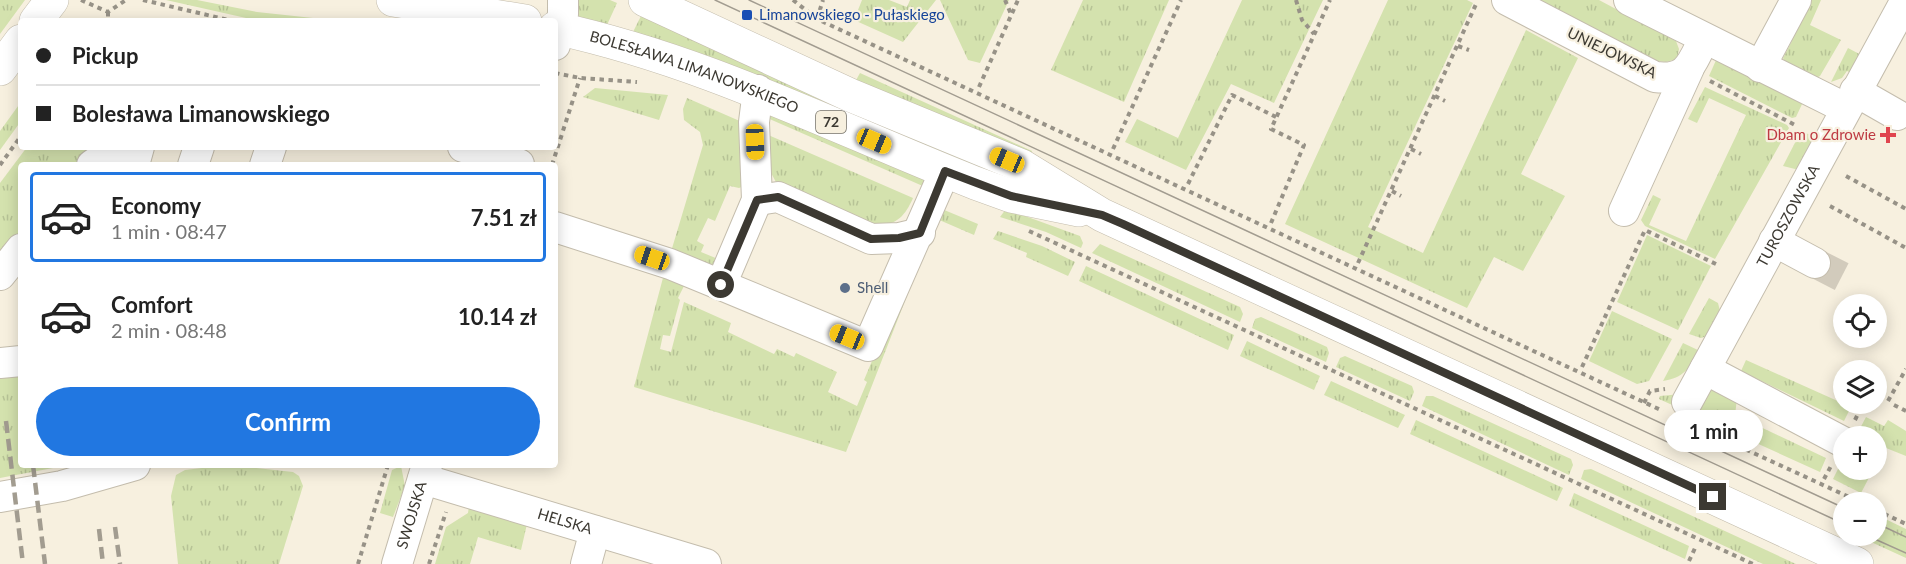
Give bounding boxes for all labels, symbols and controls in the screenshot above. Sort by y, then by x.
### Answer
place label: Limanowskiego - Pułaskiego [759,5,945,23]
marker: Limanowskiego - Pułaskiego [740,8,754,22]
street label: UNIEJOWSKA [1565,23,1661,82]
street label: BOLESŁAWA LIMANOWSKIEGO [588,27,802,116]
text: Pickup [72,42,138,69]
text: Bolesława Limanowskiego [72,100,330,127]
road number: 72 [816,111,846,133]
car [745,124,765,160]
place label: Dbam o Zdrowie [1766,125,1876,143]
car [854,126,894,156]
marker: Dbam o Zdrowie [1881,128,1895,142]
car [987,145,1027,175]
street label: TUROSZOWSKA [1752,160,1823,270]
icon: car [39,190,93,244]
text: Economy [111,192,201,219]
text: 7.51 zł [471,204,537,231]
text: 1 min · 08:47 [111,219,227,243]
car [632,244,672,272]
route start [707,271,734,298]
place label: Shell [857,278,888,296]
marker: Shell [838,281,852,295]
icon: car [39,289,93,343]
text: Comfort [111,291,193,318]
map controls [1833,294,1887,546]
button: locate [1833,294,1887,348]
text: 10.14 zł [458,303,537,330]
text: 2 min · 08:48 [111,318,227,342]
car [827,322,867,352]
button: layers [1833,360,1887,414]
button: Confirm [36,387,540,456]
callout: 1 min [1664,410,1762,452]
text: 1 min [1689,419,1738,443]
button: + [1833,426,1887,480]
street label: SWOJSKA [392,478,430,551]
route end [1699,483,1726,510]
button: − [1833,492,1887,546]
street label: HELSKA [536,504,595,538]

